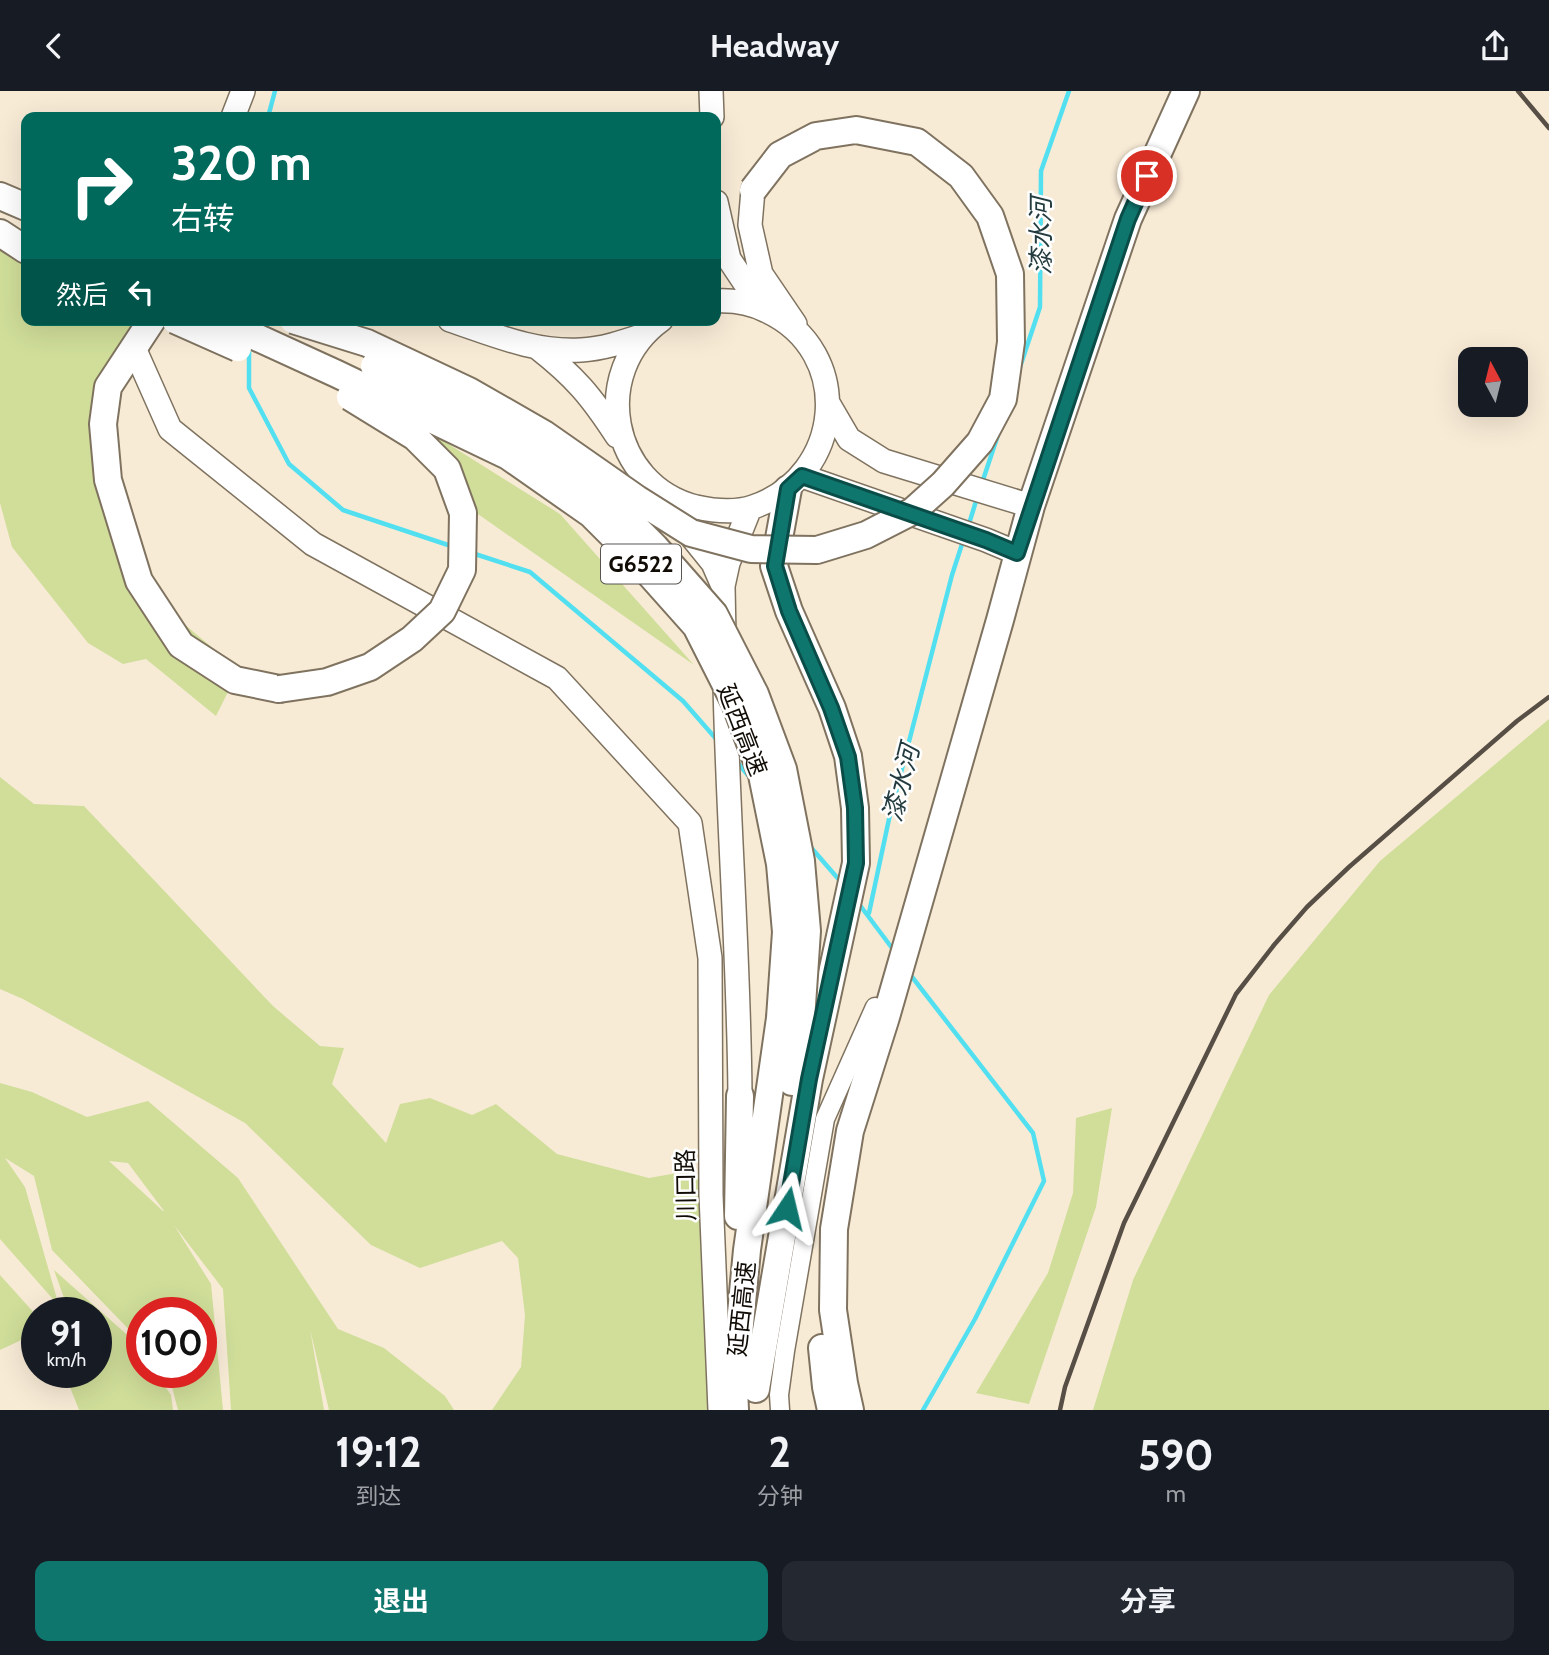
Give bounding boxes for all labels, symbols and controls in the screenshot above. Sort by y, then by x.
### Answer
text: Headway [710,26,839,65]
icon: back [35,27,73,65]
icon: share [1476,27,1514,65]
text: 320 m [171,133,312,192]
icon: right [56,140,147,231]
pin [1117,146,1177,206]
icon: arrive [1128,157,1166,195]
water label: 漆水河 [1025,192,1057,275]
text: 右转 [171,199,235,238]
icon: left [122,273,160,311]
text: 然后 [56,279,108,311]
north arrow [1458,347,1528,417]
map controls [1458,347,1528,417]
road number: G6522 [601,544,681,583]
street label: 延西高速 [712,680,773,780]
water label: 漆水河 [876,736,927,825]
street label: 川口路 [670,1149,701,1221]
position arrow [750,1171,824,1245]
street label: 延西高速 [722,1260,761,1358]
speed limit sign: 100 [126,1297,217,1388]
text: 91 [50,1312,83,1355]
text: km/h [47,1349,86,1371]
text: 19:12 [335,1426,421,1478]
text: 2 [769,1426,791,1478]
text: 590 [1138,1429,1214,1481]
text: m [1166,1480,1186,1508]
text: 到达 [355,1482,401,1510]
text: 分钟 [757,1482,803,1510]
button: 退出 [35,1561,768,1641]
button: 分享 [782,1561,1514,1641]

